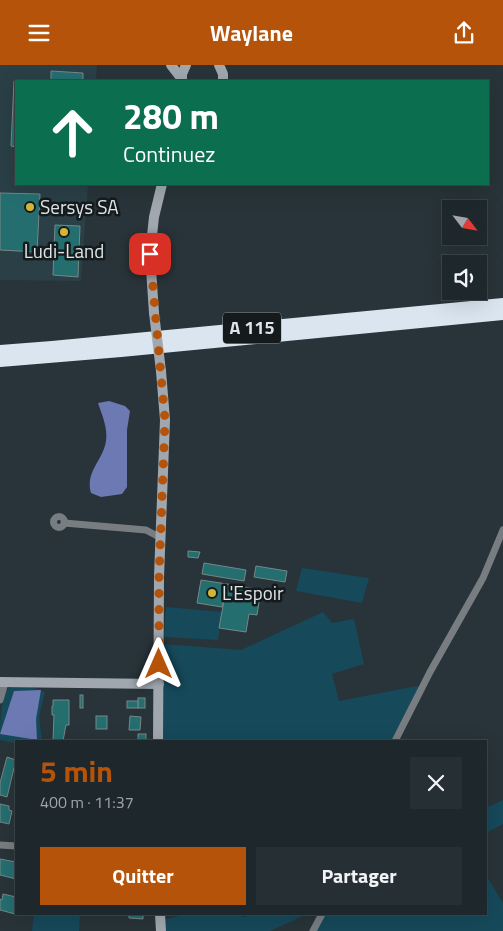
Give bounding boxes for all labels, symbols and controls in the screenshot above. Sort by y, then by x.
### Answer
text: Waylane [210,16,293,50]
icon: menu [25,19,53,47]
icon: share [450,19,478,47]
text: 280 m [123,89,219,143]
icon: ahead [40,100,105,165]
text: Continuez [123,137,215,171]
place label: Sersys SA [40,192,119,221]
north arrow [442,200,488,245]
map controls [442,200,487,300]
marker: Sersys SA [24,201,36,213]
marker: Ludi-Land [58,226,70,238]
pin [129,233,171,275]
place label: Ludi-Land [24,236,104,265]
icon: arrive [136,240,164,268]
button: sound [442,255,487,300]
road number: A 115 [223,313,281,343]
place label: L'Espoir [222,578,284,607]
marker: L'Espoir [206,587,218,599]
position arrow [132,637,184,689]
text: 5 min [40,748,113,794]
button: close [410,757,462,809]
text: 400 m · 11:37 [40,790,134,814]
button: Quitter [40,847,246,905]
button: Partager [256,847,462,905]

